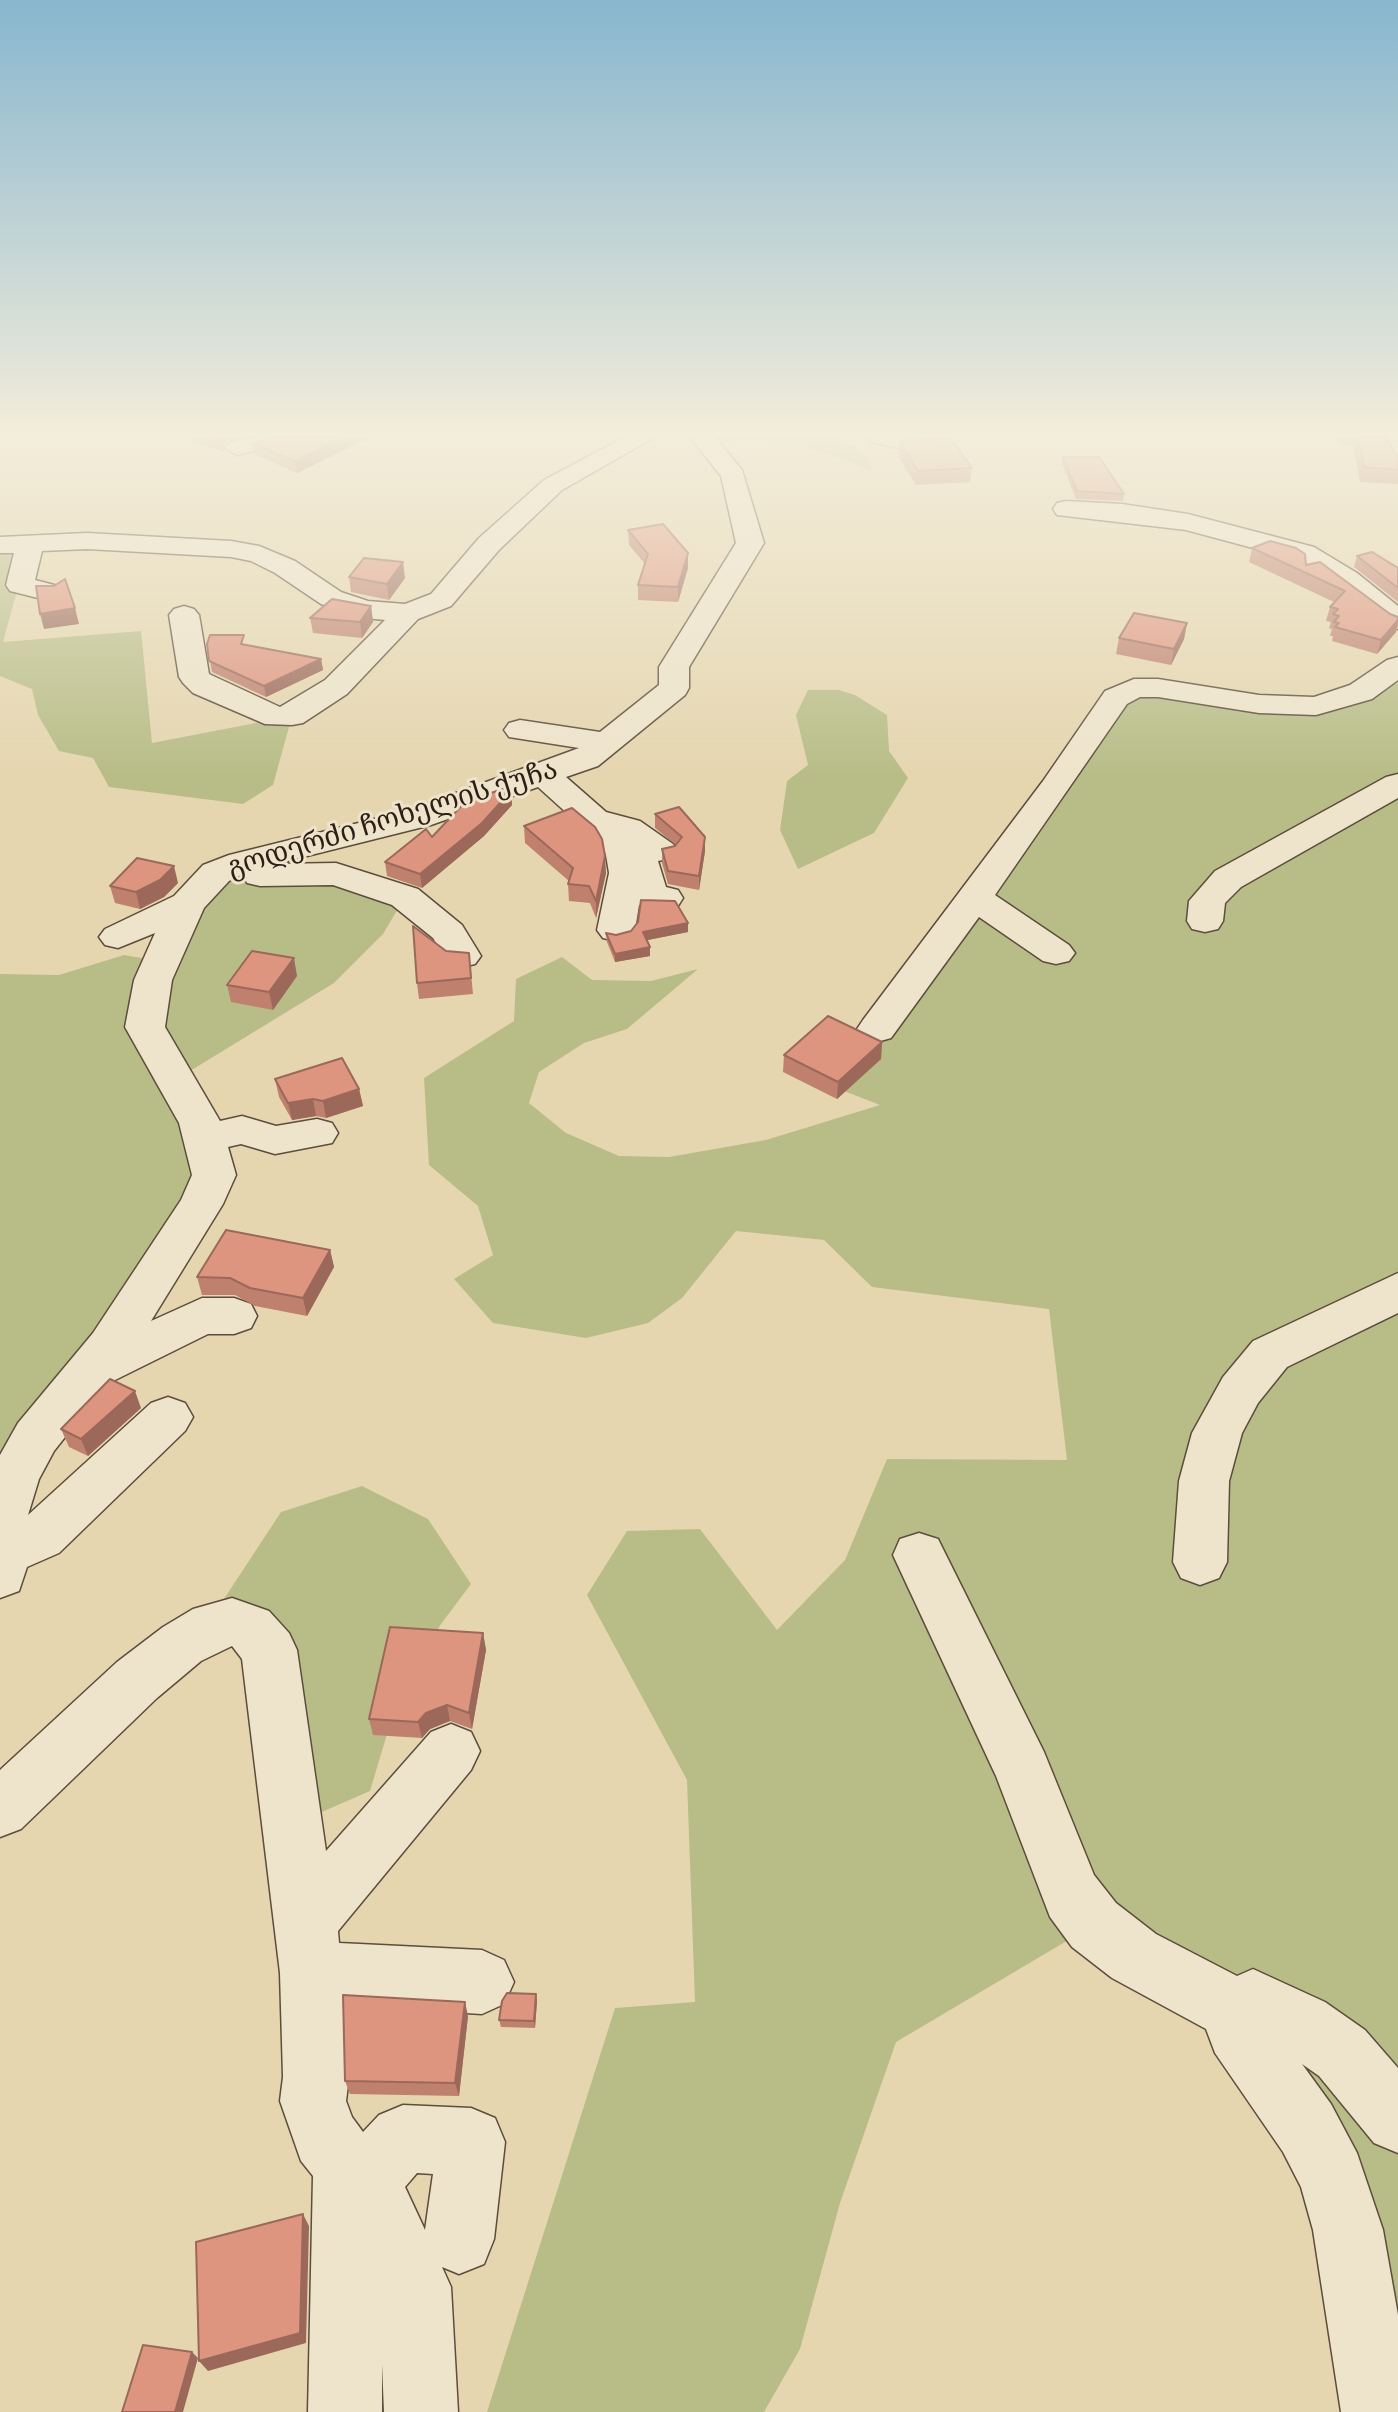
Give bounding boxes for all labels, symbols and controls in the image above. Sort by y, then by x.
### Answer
street label: გოდერძი ჩოხელის ქუჩა [224,754,562,886]

